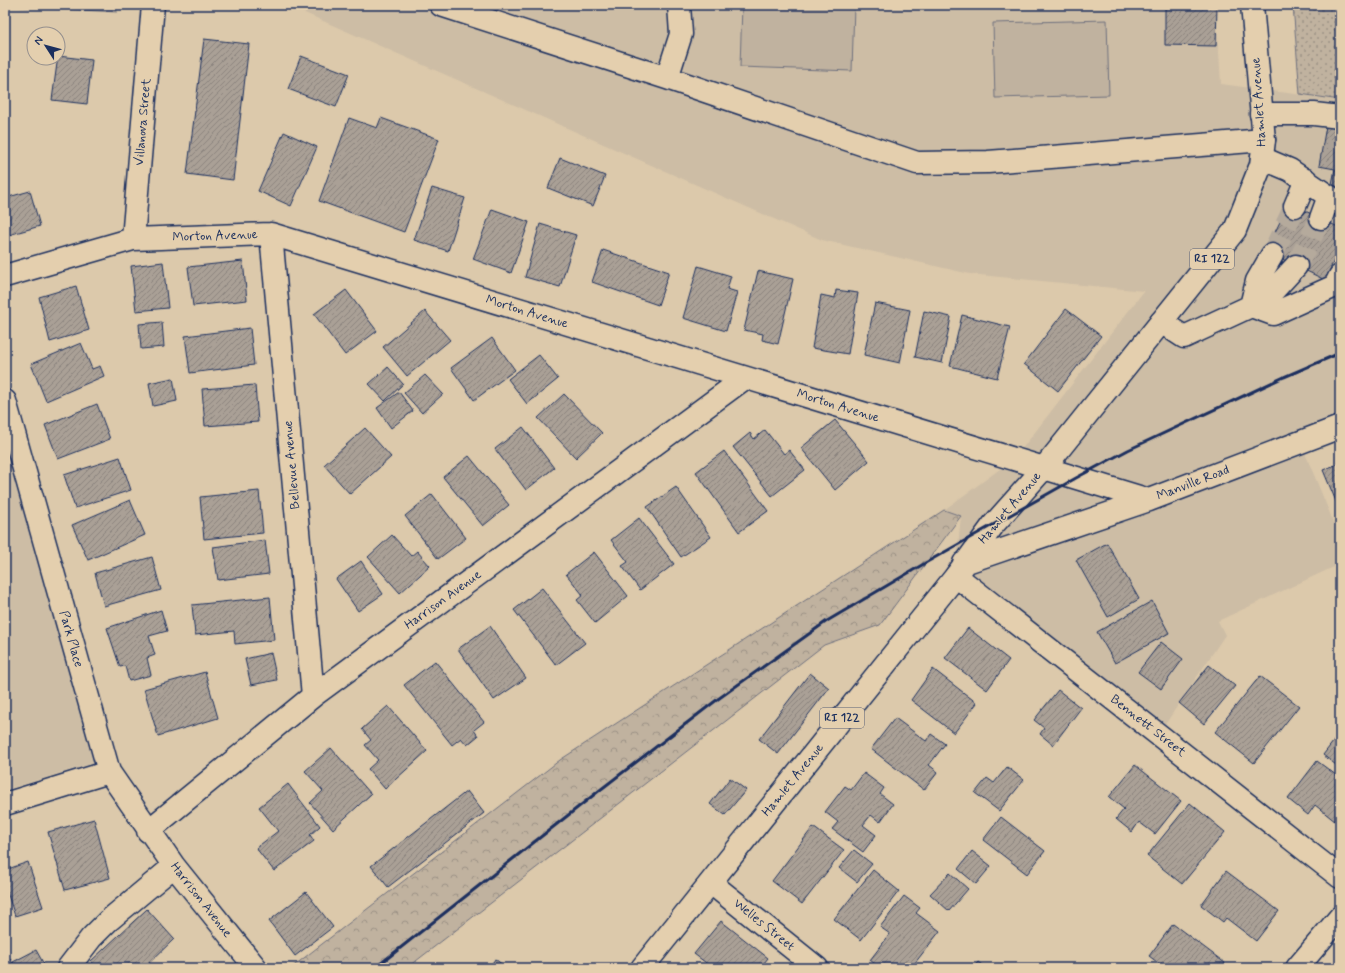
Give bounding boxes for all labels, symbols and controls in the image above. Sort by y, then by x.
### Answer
north arrow [26,26,66,66]
text: N [31,34,47,48]
street label: Hamlet Avenue [1247,57,1271,147]
street label: Villanova Street [131,77,155,166]
street label: Morton Avenue [172,226,258,246]
road number: RI 122 [1190,249,1234,269]
street label: Morton Avenue [484,291,570,333]
street label: Morton Avenue [795,385,881,427]
street label: Bellevue Avenue [280,420,304,510]
street label: Manville Road [1154,461,1232,505]
street label: Hamlet Avenue [975,468,1045,548]
street label: Harrison Avenue [401,566,485,634]
street label: Park Place [55,609,87,669]
street label: Bennett Street [1107,691,1190,761]
road number: RI 122 [820,708,864,728]
street label: Hamlet Avenue [758,740,828,820]
street label: Harrison Avenue [166,859,236,941]
street label: Welles Street [730,895,798,955]

